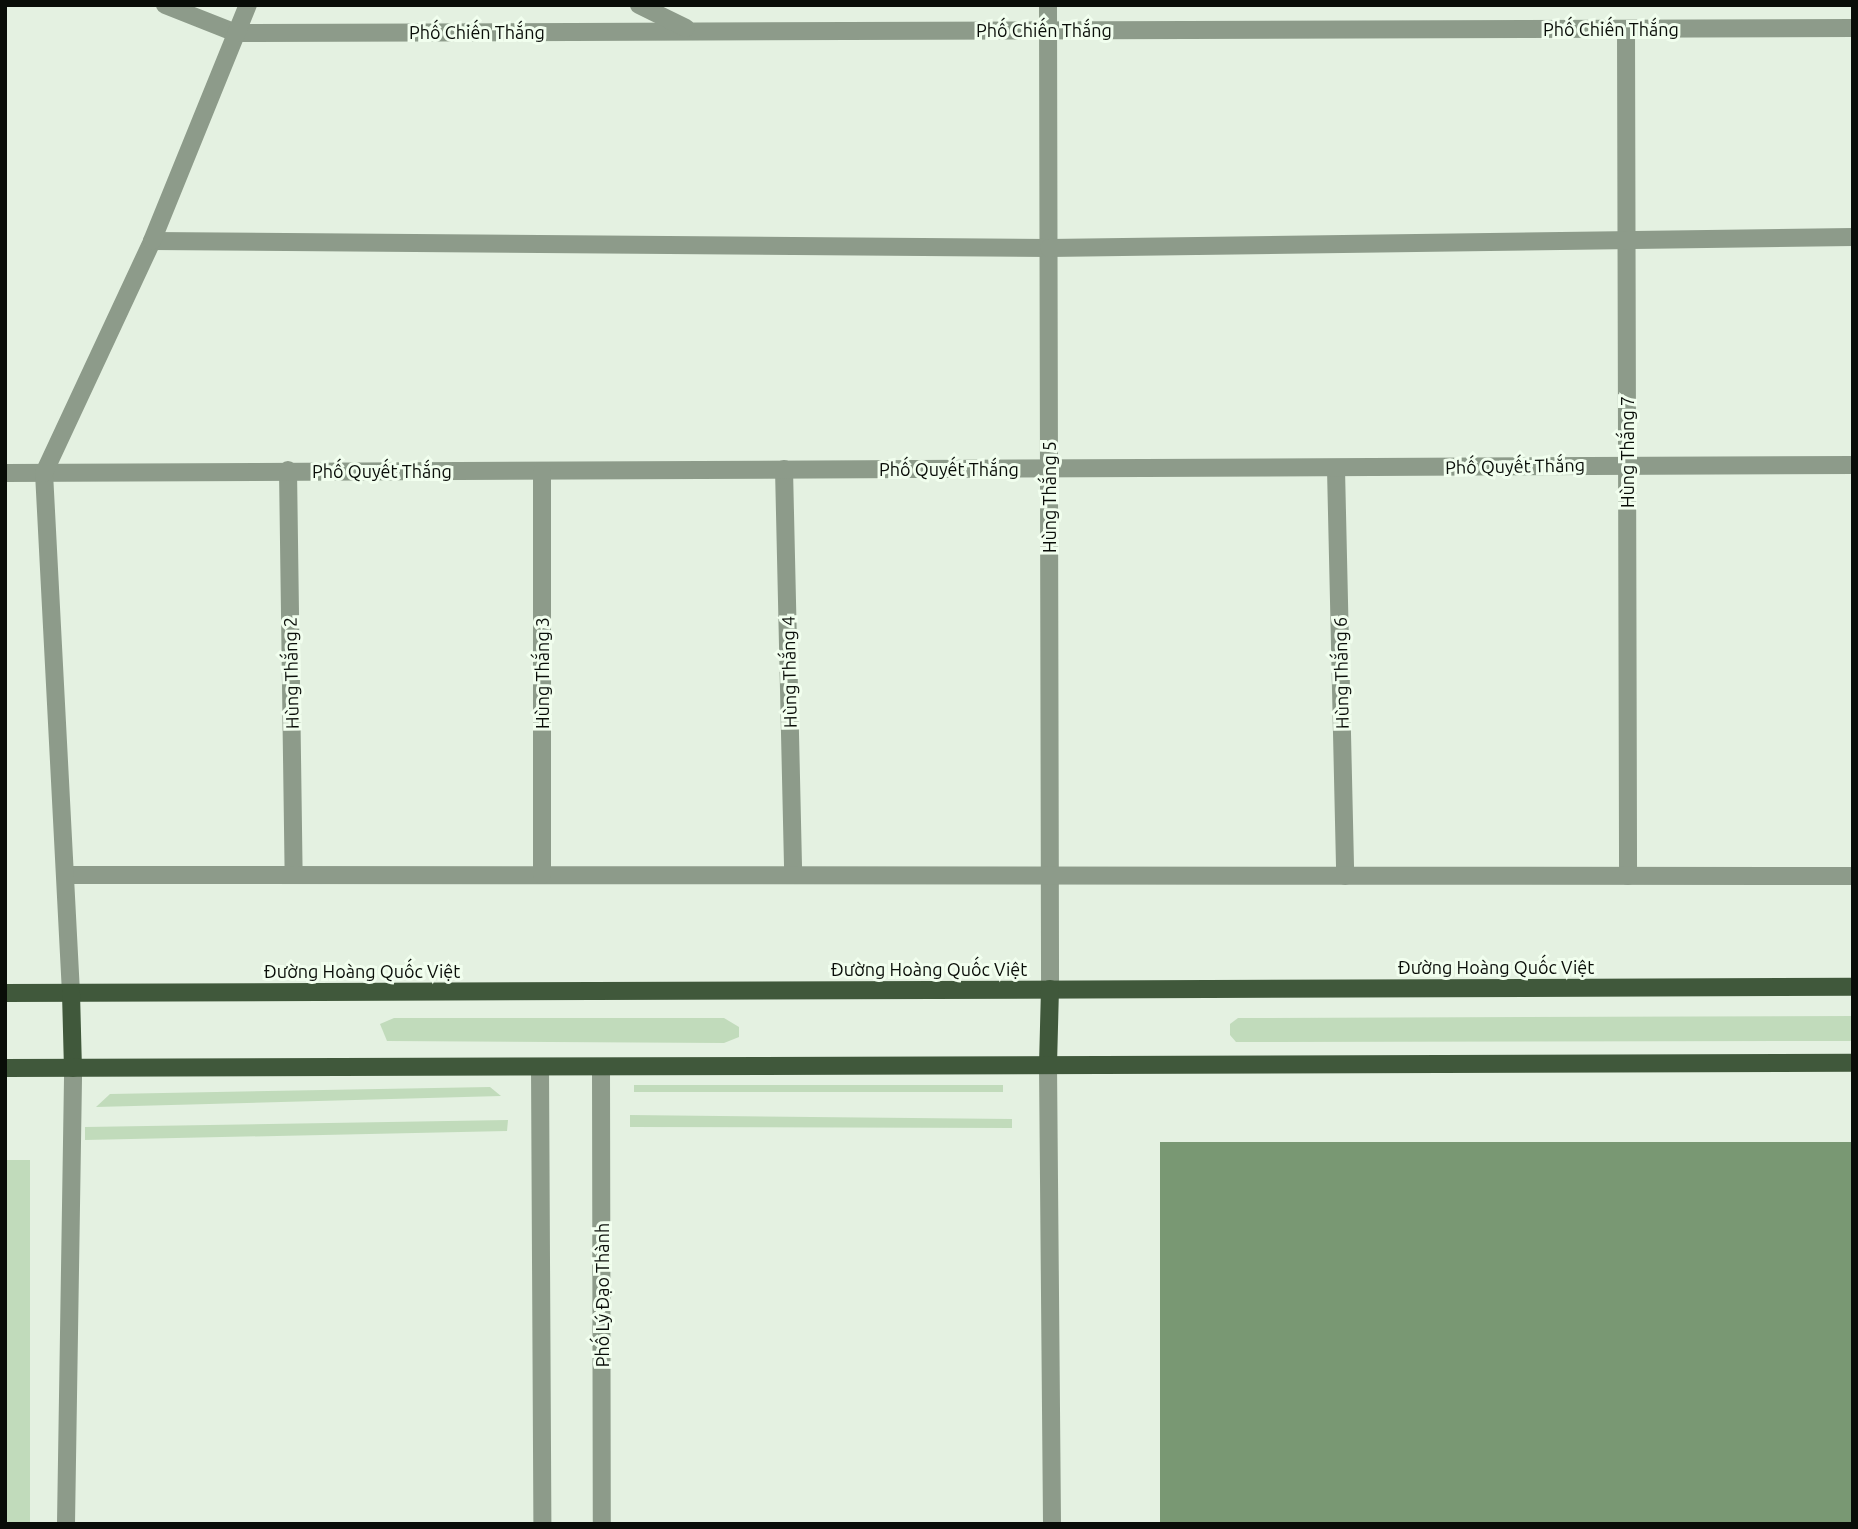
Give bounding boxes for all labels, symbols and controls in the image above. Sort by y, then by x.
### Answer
street label: Phố Chiến Thắng [1543,18,1679,40]
street label: Phố Chiến Thắng [976,19,1112,41]
street label: Phố Chiến Thắng [409,21,545,43]
street label: Hùng Thắng 7 [1616,396,1638,508]
street label: Hùng Thắng 5 [1038,441,1060,553]
street label: Phố Quyết Thắng [1445,454,1585,478]
street label: Phố Quyết Thắng [879,458,1019,480]
street label: Phố Quyết Thắng [312,460,452,482]
street label: Hùng Thắng 4 [777,616,801,728]
street label: Hùng Thắng 2 [279,617,303,729]
street label: Hùng Thắng 3 [531,617,553,729]
street label: Hùng Thắng 6 [1329,617,1353,729]
street label: Đường Hoàng Quốc Việt [1398,956,1594,978]
street label: Đường Hoàng Quốc Việt [831,958,1027,980]
street label: Đường Hoàng Quốc Việt [264,960,460,982]
street label: Phố Lý Đạo Thành [591,1223,613,1367]

